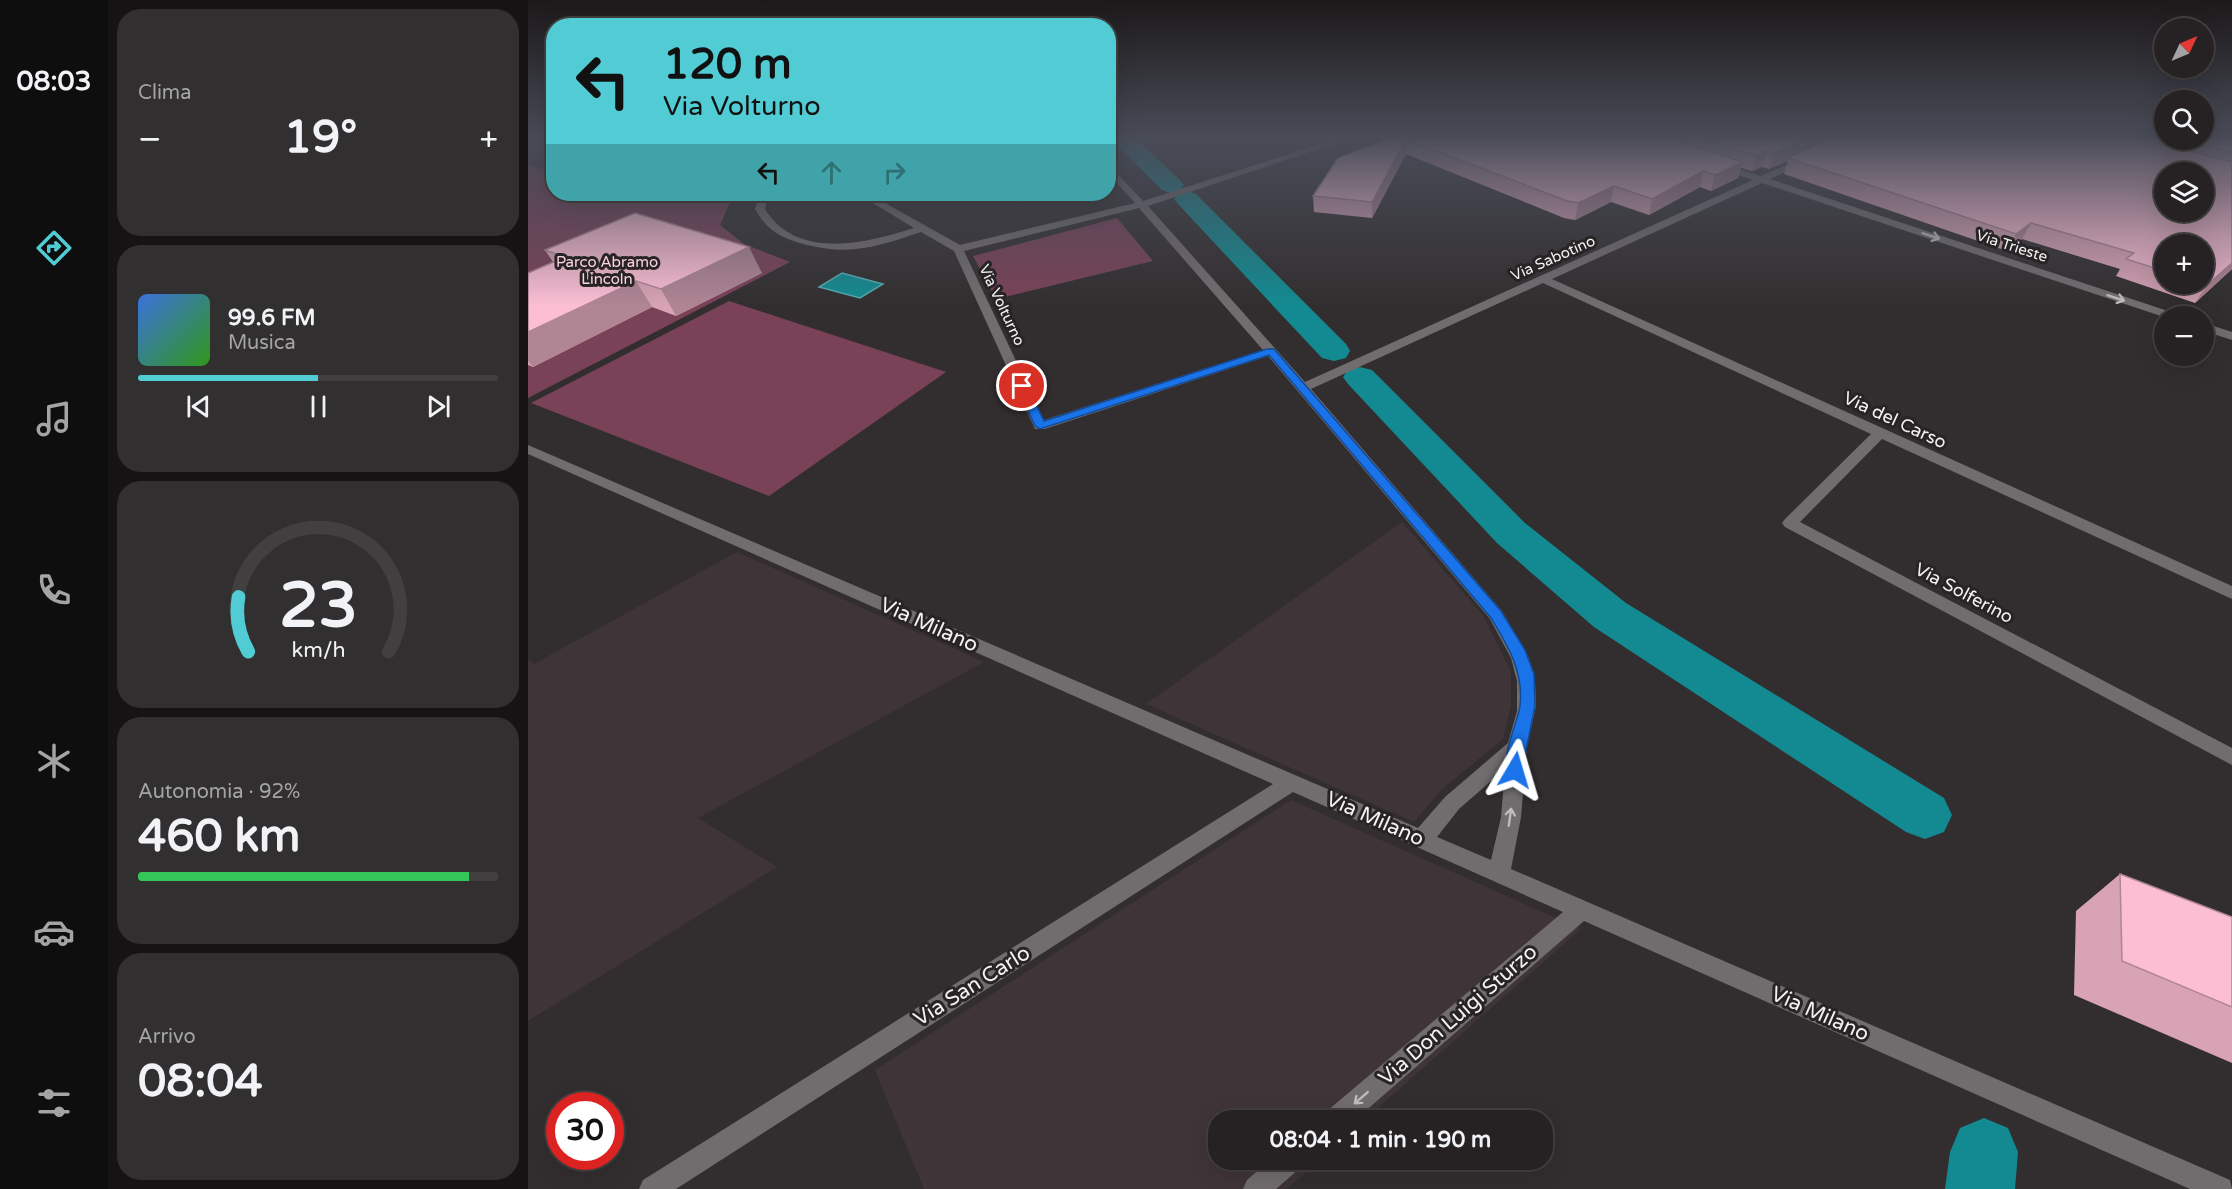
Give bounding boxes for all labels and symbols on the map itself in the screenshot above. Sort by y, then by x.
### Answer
north arrow [2154,18,2214,78]
street label: Via Trieste [1974,226,2050,266]
street label: Via Sabotino [1508,231,1598,285]
one-way arrow [1921,232,1940,243]
park label: Parco Abramo Lincoln [556,253,658,288]
street label: Via Volturno [975,261,1029,349]
one-way arrow [2106,293,2125,304]
pin [996,360,1047,411]
street label: Via del Carso [1840,386,1950,454]
street label: Via Solferino [1911,558,2017,628]
street label: Via Milano [876,592,982,658]
position arrow [1483,738,1547,802]
street label: Via Milano [1322,786,1428,852]
one-way arrow [1505,807,1516,827]
street label: Via Don Luigi Sturzo [1374,939,1542,1091]
street label: Via San Carlo [909,940,1035,1032]
street label: Via Milano [1767,981,1873,1047]
speed limit sign: 30 [546,1092,624,1170]
one-way arrow [1353,1092,1369,1105]

